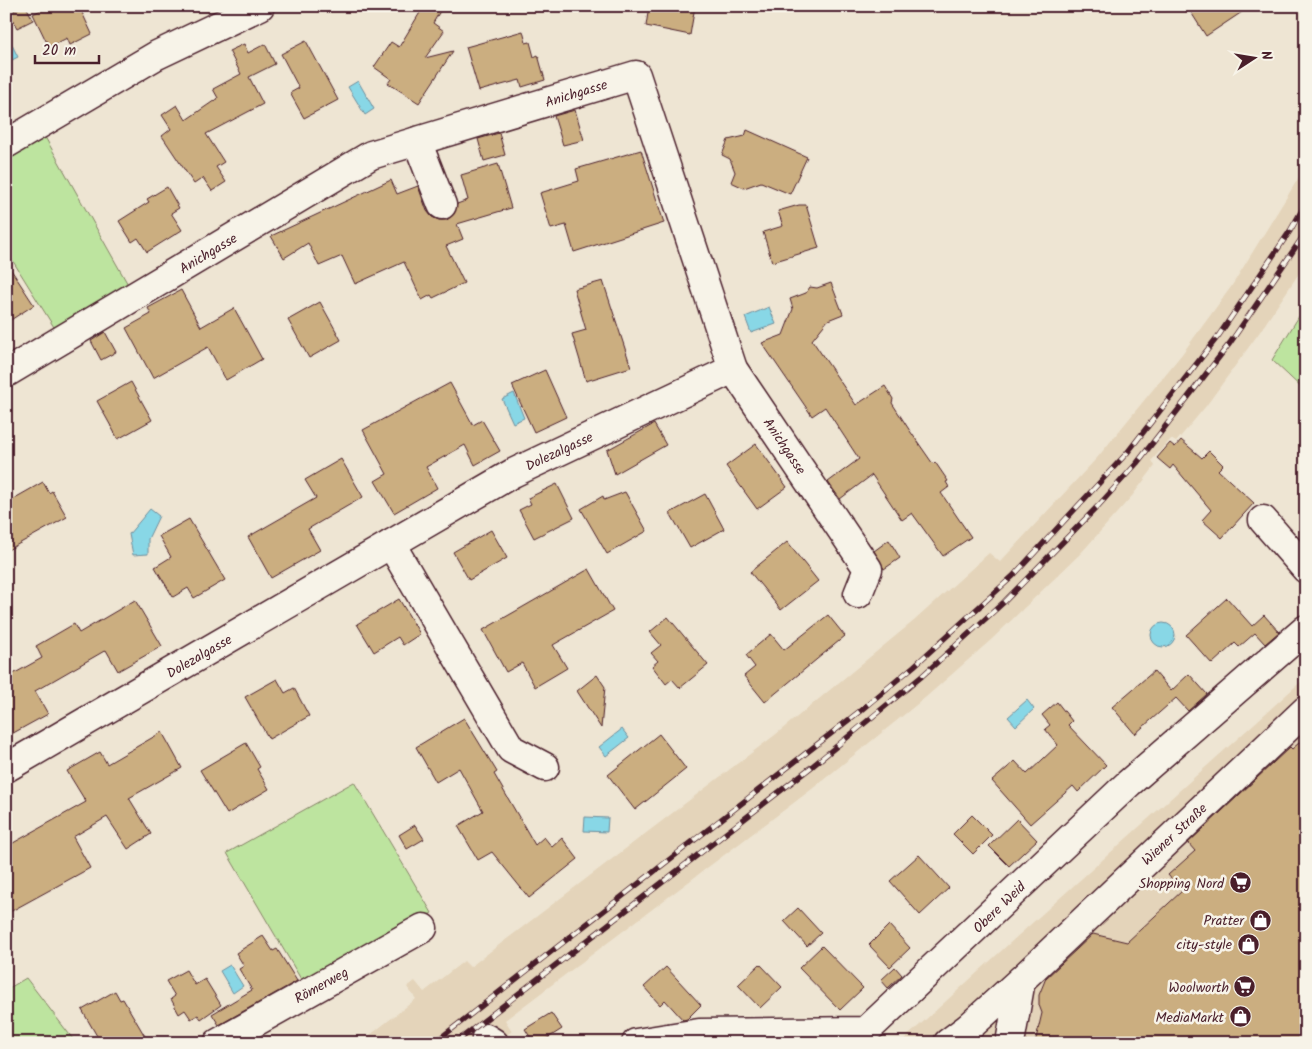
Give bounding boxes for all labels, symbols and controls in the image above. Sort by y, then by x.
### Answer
scale bar [35,32,99,64]
north arrow [1230,32,1280,82]
text: 20 m [42,39,76,63]
text: N [1254,49,1277,62]
street label: Anichgasse [542,74,611,114]
street label: Anichgasse [175,227,242,280]
street label: Anichgasse [757,414,812,480]
street label: Dolezalgasse [522,426,598,477]
street label: Dolezalgasse [163,629,237,685]
street label: Wiener Straße [1137,798,1213,871]
supermarket icon: Shopping Nord [1228,871,1252,895]
place label: Shopping Nord [1139,873,1225,895]
street label: Obere Weid [968,876,1032,939]
shop icon: Pratter [1248,908,1272,932]
place label: Pratter [1203,910,1245,932]
shop icon: city-style [1236,932,1260,956]
place label: city-style [1176,934,1233,956]
street label: Römerweg [290,962,353,1010]
supermarket icon: Woolworth [1233,975,1257,999]
place label: Woolworth [1169,977,1229,999]
shop icon: MediaMarkt [1228,1005,1252,1029]
place label: MediaMarkt [1156,1007,1225,1029]

